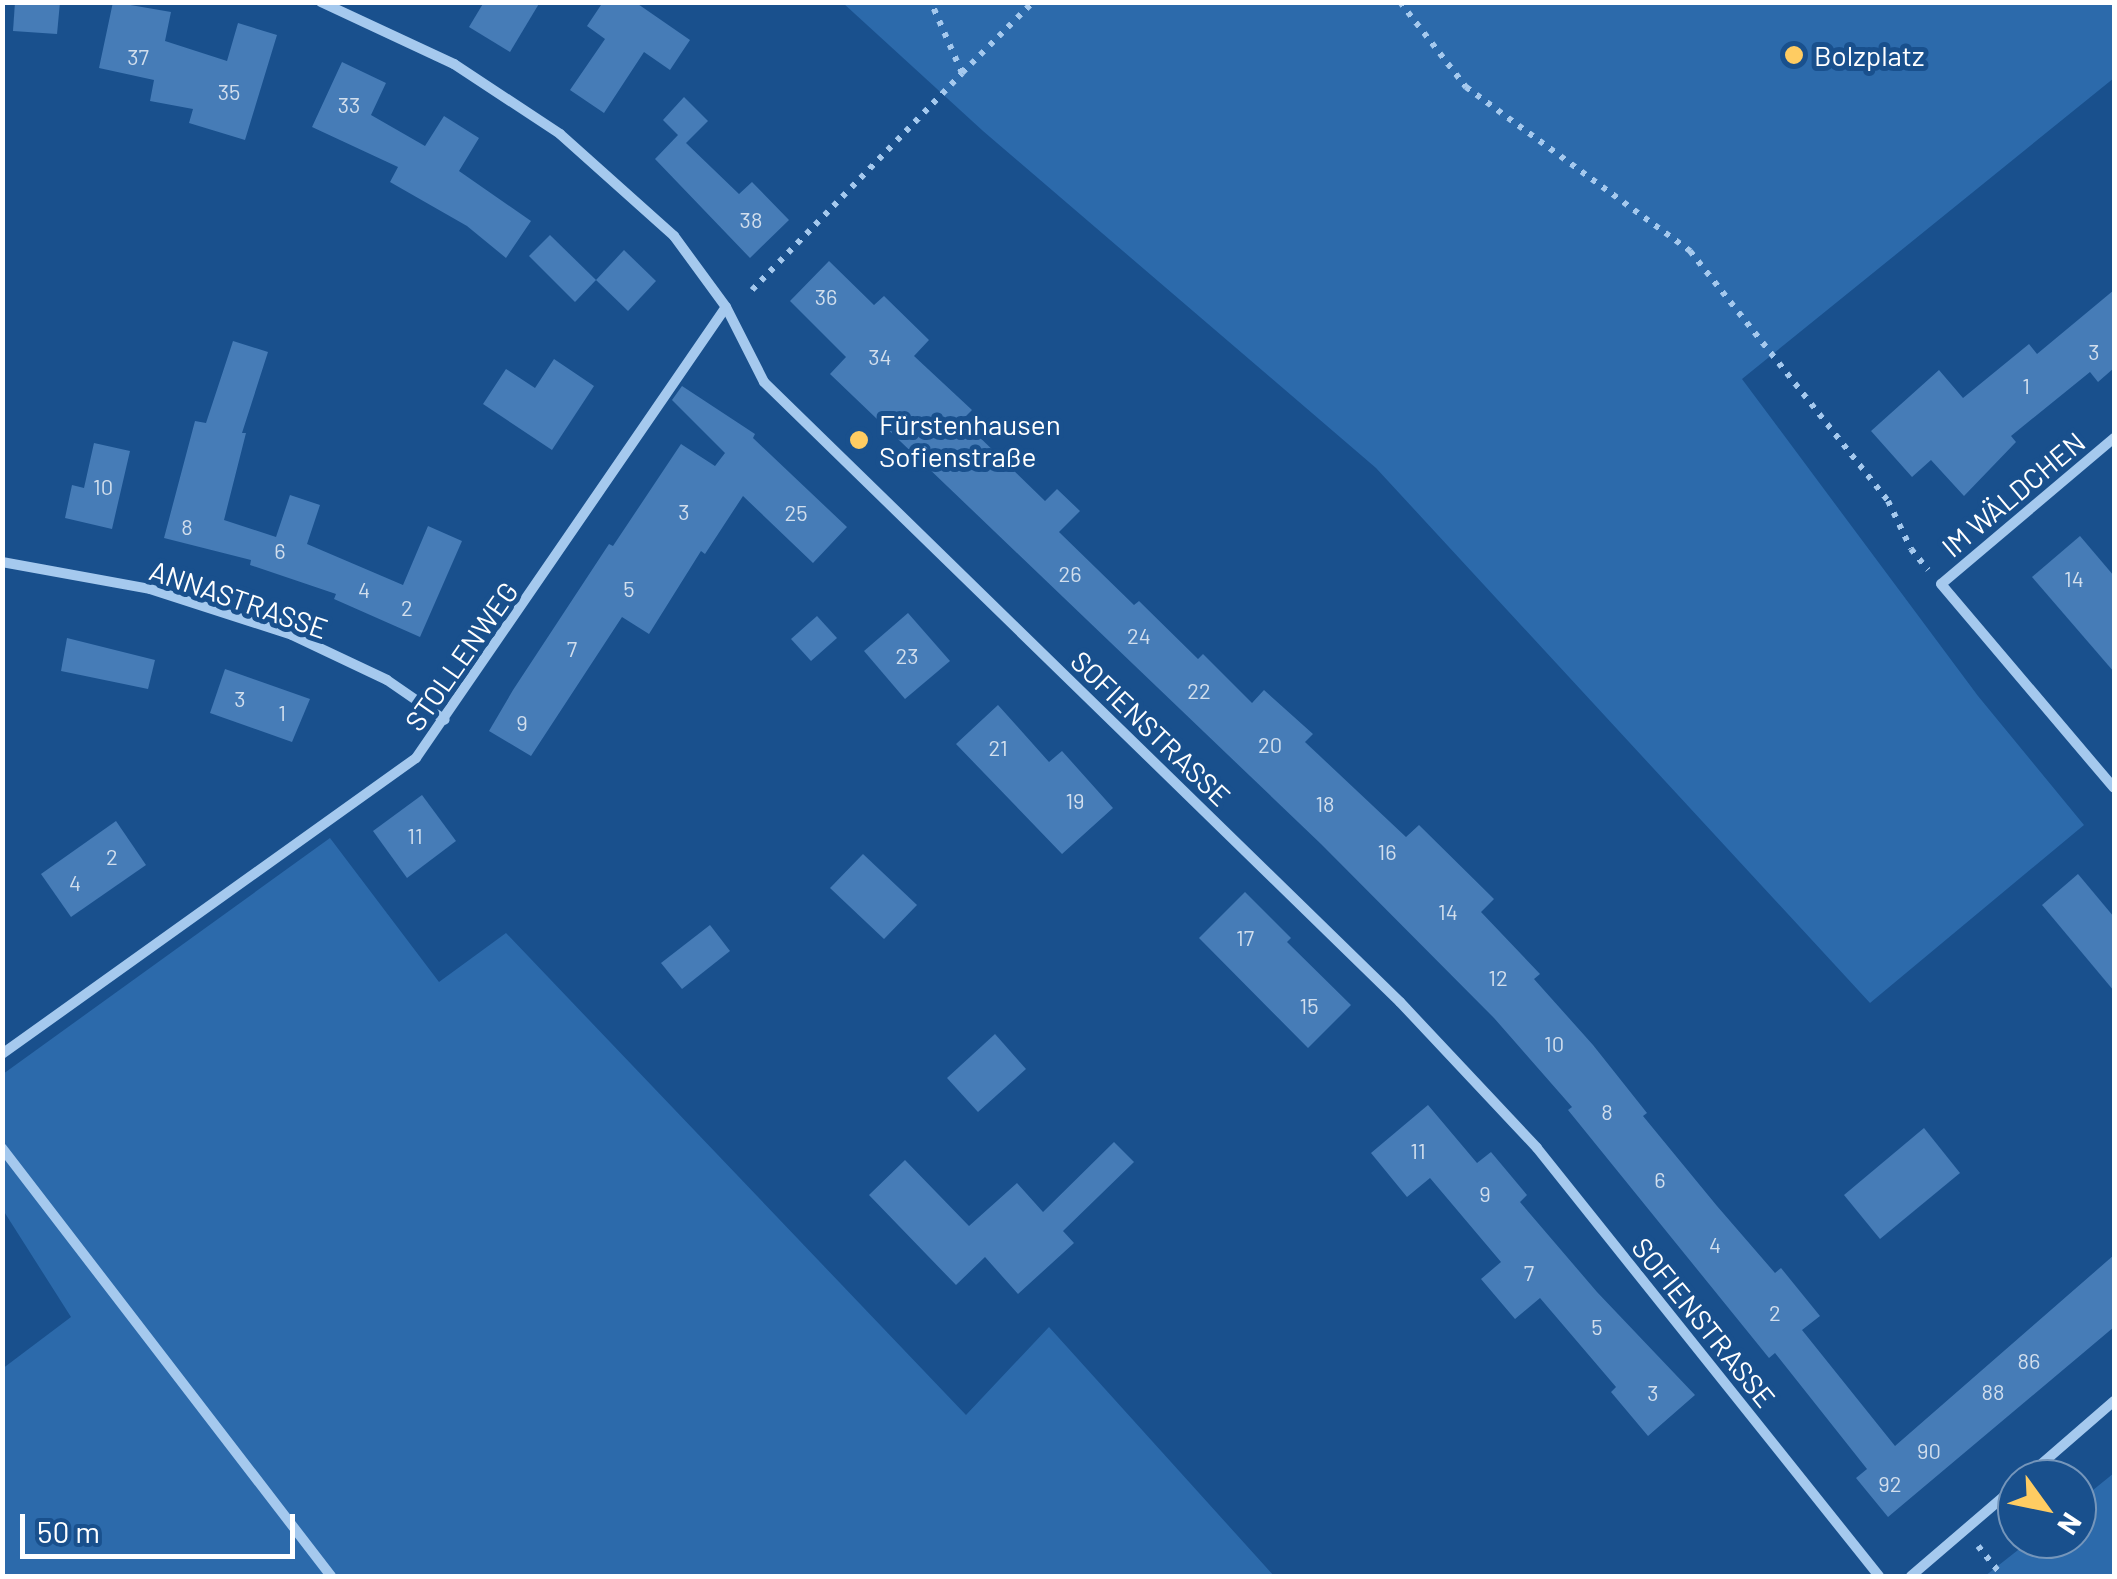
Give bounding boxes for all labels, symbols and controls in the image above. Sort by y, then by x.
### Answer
place label: Bolzplatz [1814,38,1924,72]
house number: 37 [127,44,149,70]
marker: Bolzplatz [1783,44,1805,66]
house number: 35 [218,79,240,105]
house number: 33 [338,92,360,118]
house number: 38 [740,207,762,233]
house number: 36 [815,284,837,310]
house number: 3 [2088,339,2100,365]
house number: 34 [868,344,892,370]
house number: 1 [2022,373,2030,399]
place label: Fürstenhausen Sofienstraße [879,407,1061,473]
street label: IM WÄLDCHEN [1935,425,2091,563]
marker: Fürstenhausen Sofienstraße [848,429,870,451]
house number: 10 [93,474,113,500]
house number: 3 [678,499,690,525]
house number: 25 [784,500,808,526]
house number: 8 [181,514,193,540]
house number: 6 [274,538,286,564]
street label: ANNASTRASSE [146,553,332,645]
house number: 26 [1058,561,1082,587]
house number: 14 [2064,566,2084,592]
street label: STOLLENWEG [397,575,525,737]
house number: 5 [623,576,635,602]
house number: 4 [358,577,370,603]
house number: 2 [401,595,413,621]
house number: 24 [1127,623,1151,649]
house number: 7 [567,636,577,662]
house number: 23 [896,643,918,669]
street label: SOFIENSTRASSE [1064,644,1238,812]
house number: 22 [1187,678,1211,704]
house number: 3 [234,686,246,712]
house number: 1 [278,700,286,726]
house number: 9 [516,710,528,736]
house number: 20 [1258,732,1282,758]
house number: 21 [988,735,1008,761]
house number: 19 [1065,788,1085,814]
house number: 18 [1315,791,1335,817]
house number: 11 [407,823,423,849]
house number: 16 [1377,839,1397,865]
house number: 2 [106,844,118,870]
house number: 4 [69,870,81,896]
house number: 14 [1438,899,1458,925]
house number: 17 [1236,925,1254,951]
house number: 12 [1488,965,1508,991]
house number: 15 [1299,993,1319,1019]
house number: 10 [1544,1031,1564,1057]
house number: 8 [1601,1099,1613,1125]
house number: 11 [1410,1138,1426,1164]
house number: 6 [1654,1167,1666,1193]
house number: 9 [1479,1181,1491,1207]
street label: SOFIENSTRASSE [1625,1230,1783,1414]
house number: 4 [1709,1232,1721,1258]
house number: 7 [1524,1260,1534,1286]
house number: 2 [1769,1300,1781,1326]
house number: 5 [1591,1314,1603,1340]
house number: 86 [2018,1348,2040,1374]
house number: 88 [1982,1379,2004,1405]
house number: 3 [1647,1380,1659,1406]
house number: 90 [1917,1438,1941,1464]
north arrow [1997,1459,2097,1559]
house number: 92 [1878,1471,1902,1497]
scale bar [25,1494,300,1556]
text: N [2051,1507,2090,1541]
text: 50 m [37,1513,100,1549]

